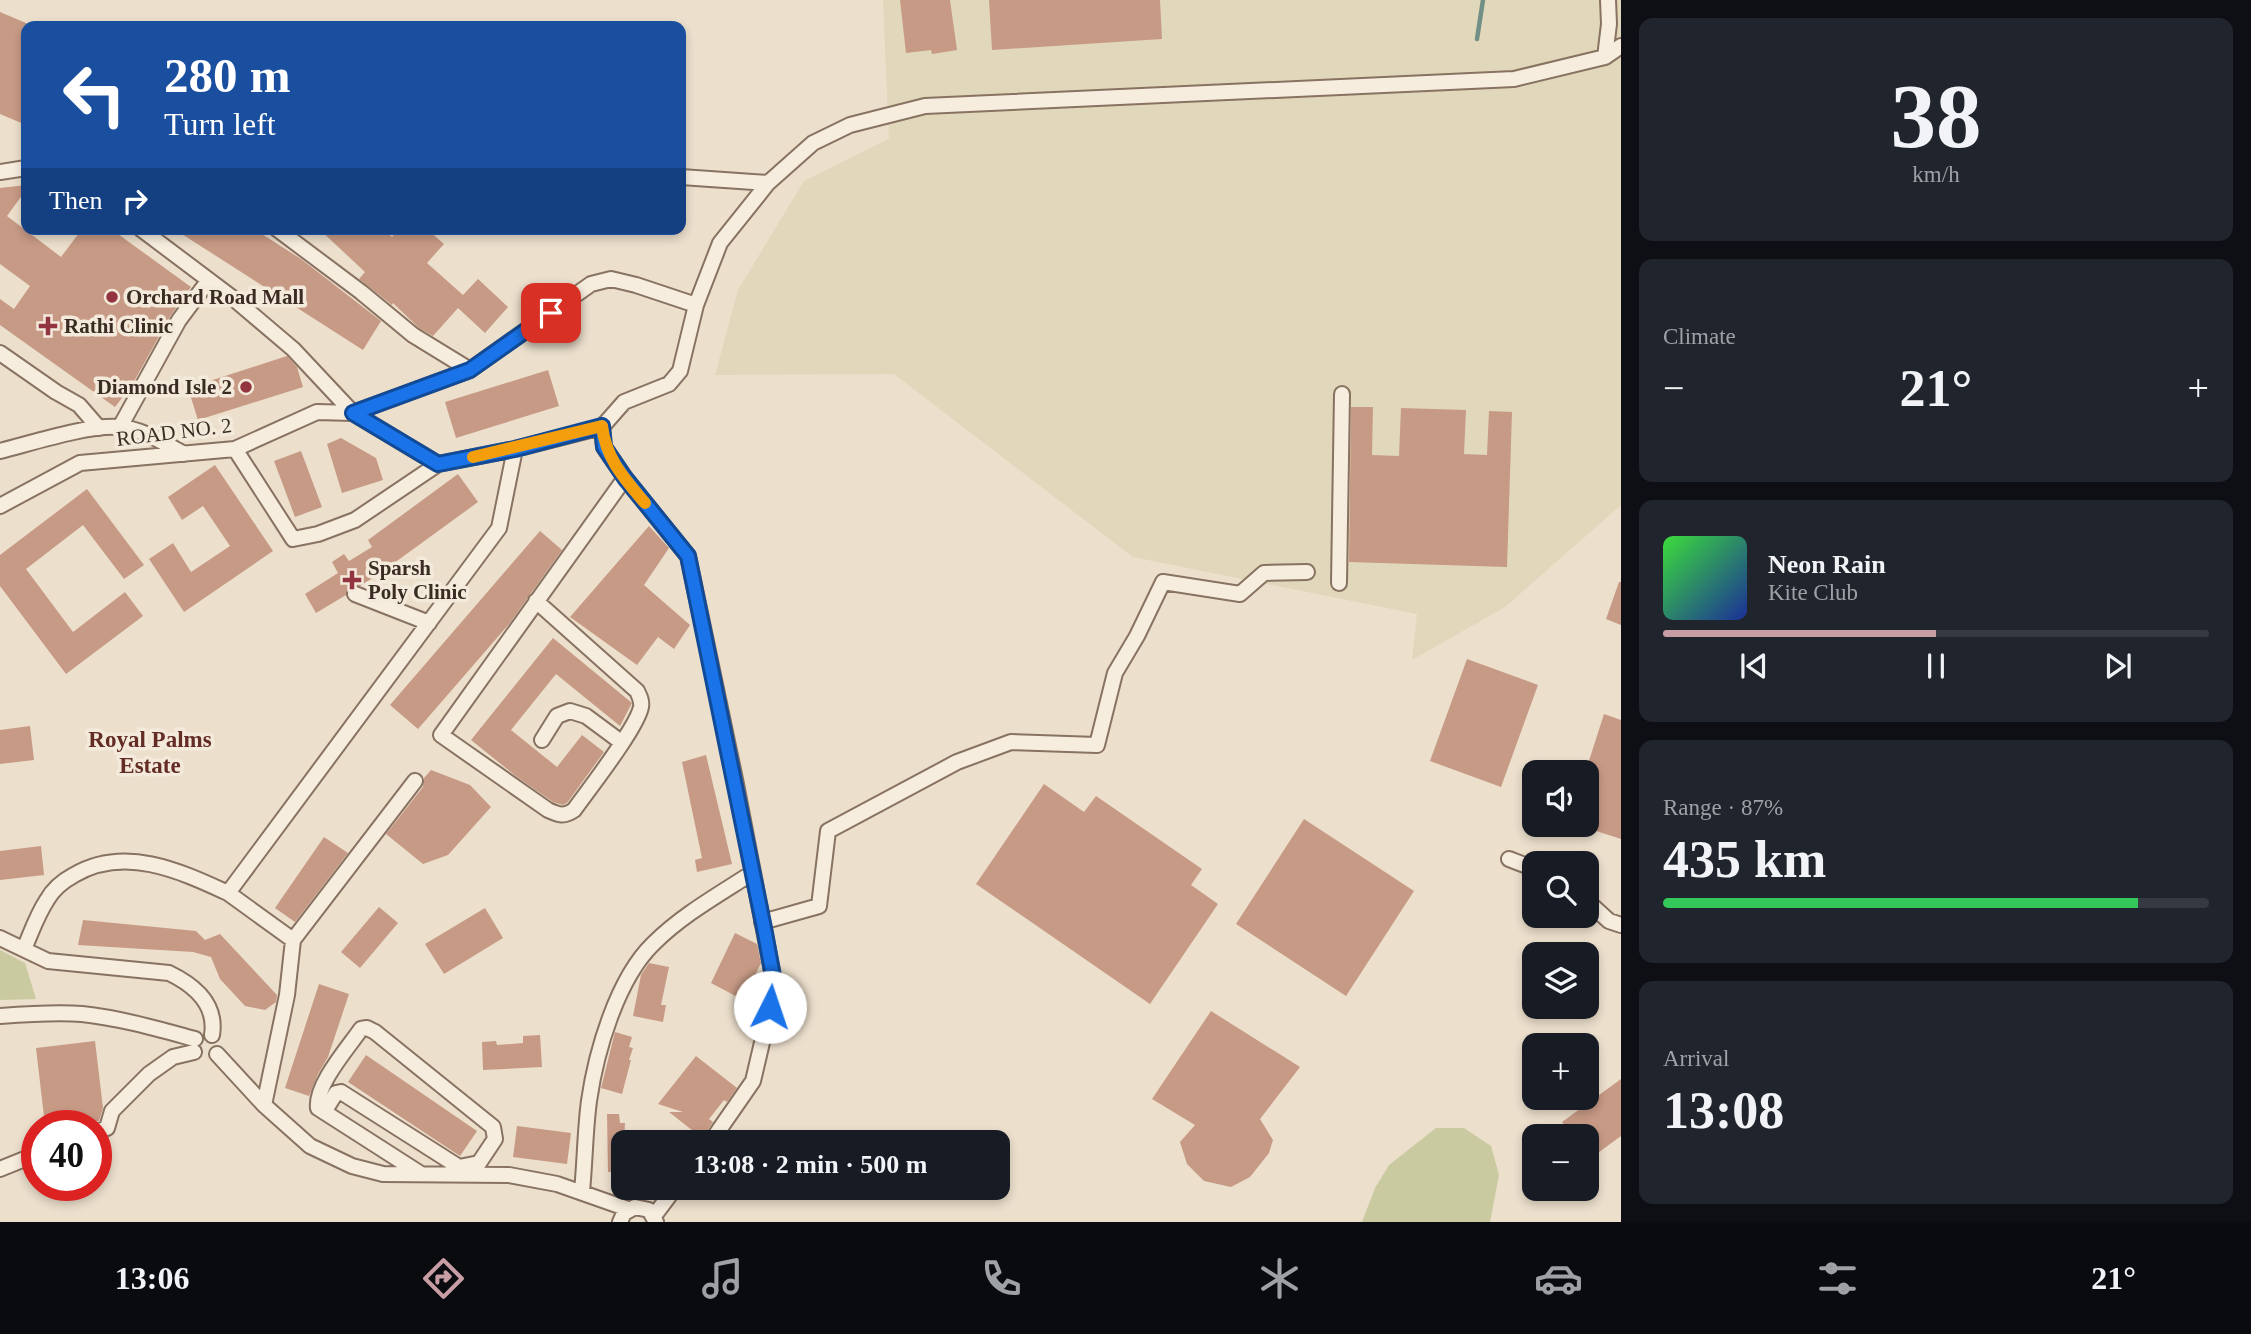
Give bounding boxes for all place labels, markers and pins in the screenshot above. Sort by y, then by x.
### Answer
pin [521,283,581,343]
place label: Orchard Road Mall [126,285,304,309]
marker: Orchard Road Mall [104,289,120,305]
place label: Rathi Clinic [64,314,173,338]
marker: Rathi Clinic [38,316,58,336]
place label: Diamond Isle 2 [97,375,232,399]
marker: Diamond Isle 2 [238,379,254,395]
place label: Sparsh Poly Clinic [368,556,467,604]
marker: Sparsh Poly Clinic [342,570,362,590]

